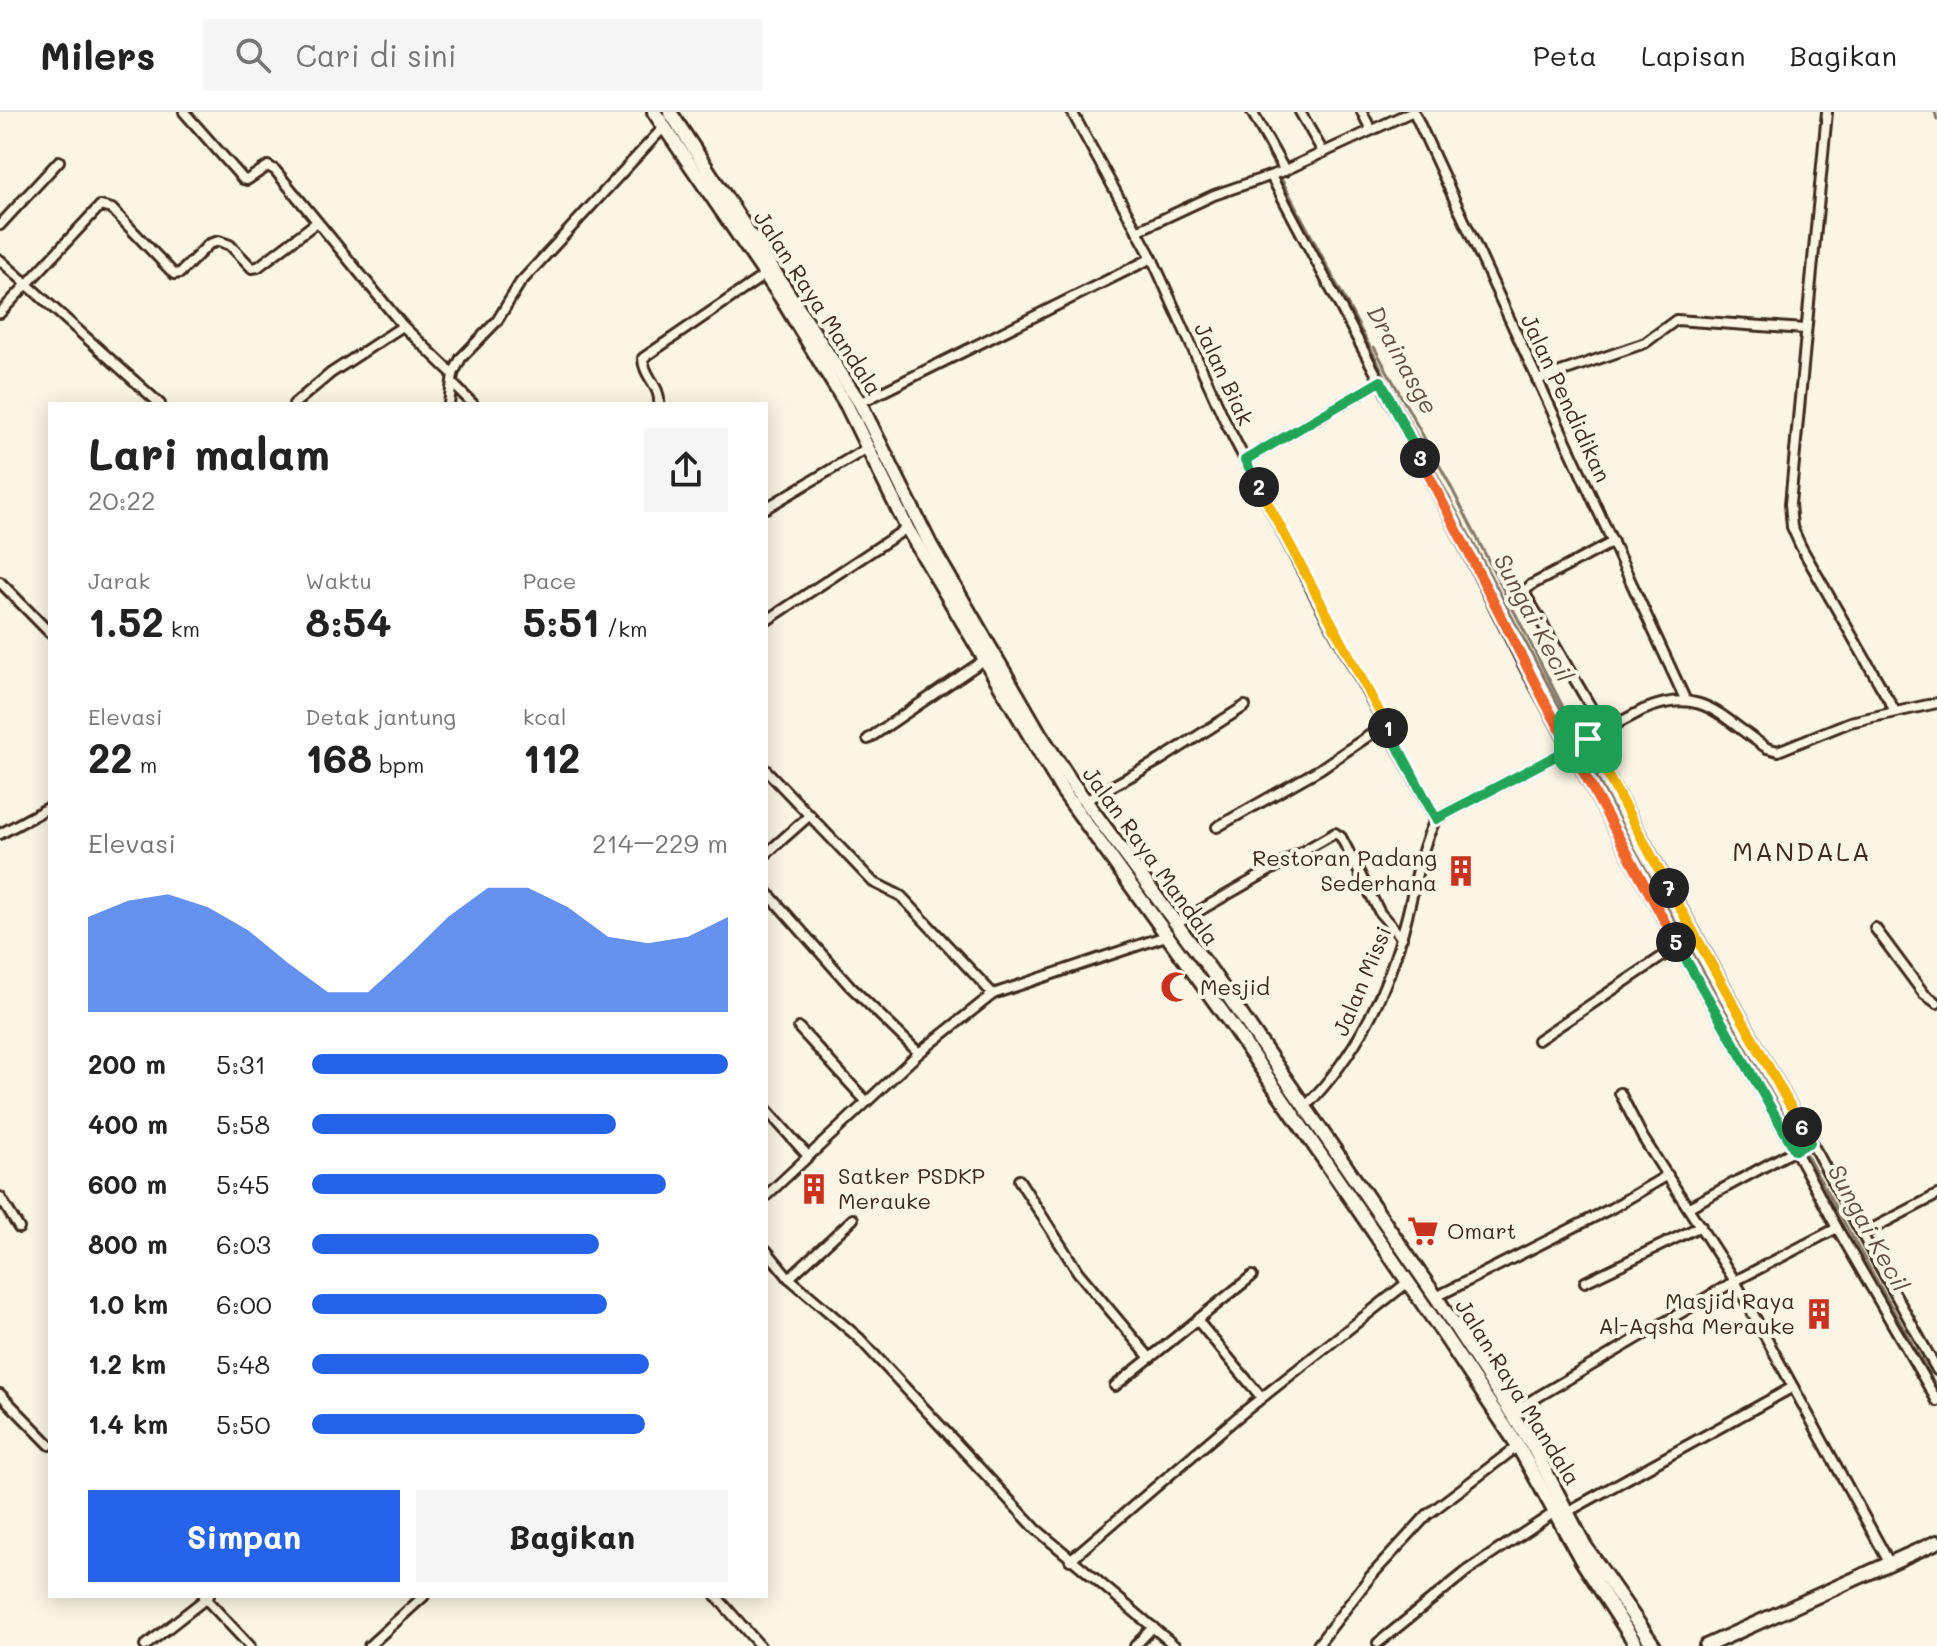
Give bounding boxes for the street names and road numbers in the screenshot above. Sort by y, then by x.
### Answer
street label: Jalan Raya Mandala [748,205,889,401]
street label: Jalan Pendidikan [1515,309,1618,487]
street label: Jalan Biak [1188,318,1261,430]
street label: Jalan Raya Mandala [1077,760,1226,951]
street label: Jalan Missi [1325,921,1398,1040]
street label: Jalan Raya Mandala [1449,1293,1588,1490]

